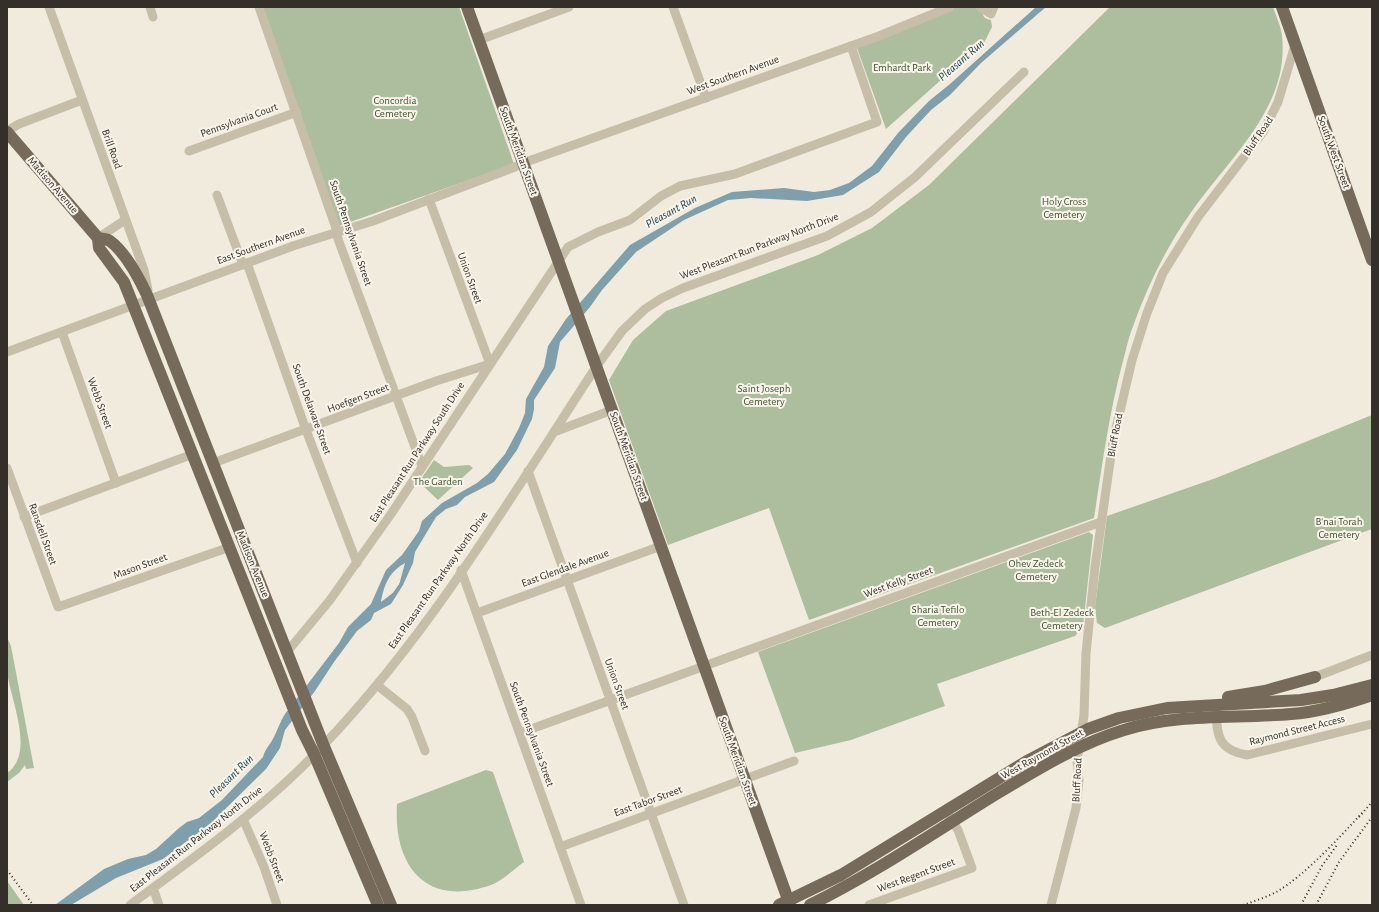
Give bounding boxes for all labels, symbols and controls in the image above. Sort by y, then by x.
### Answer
water label: Pleasant Run [936,37,986,83]
street label: West Southern Avenue [685,53,781,97]
park label: Emhardt Park [873,62,931,73]
park label: Concordia Cemetery [374,95,416,119]
street label: Pennsylvania Court [199,101,279,139]
street label: South Meridian Street [498,105,540,197]
street label: Bluff Road [1241,114,1275,158]
street label: South West Street [1316,114,1352,190]
street label: Brill Road [100,128,124,170]
street label: Madison Avenue [26,155,80,215]
street label: South Pennsylvania Street [328,179,374,288]
water label: Pleasant Run [643,192,699,230]
park label: Holy Cross Cemetery [1042,196,1086,220]
street label: West Pleasant Run Parkway North Drive [678,211,840,281]
street label: East Southern Avenue [215,224,307,266]
street label: Union Street [456,251,485,306]
street label: South Delaware Street [291,362,334,456]
street label: Webb Street [86,376,114,430]
street label: East Pleasant Run Parkway South Drive [368,380,466,524]
street label: Hoefgen Street [326,381,391,415]
park label: Saint Joseph Cemetery [738,383,790,407]
street label: South Meridian Street [608,410,650,502]
street label: Bluff Road [1105,412,1125,458]
park label: The Garden [413,476,463,487]
street label: Ransdell Street [27,502,59,567]
street label: East Pleasant Run Parkway North Drive [386,509,490,651]
park label: B'nai Torah Cemetery [1316,516,1362,540]
street label: Madison Avenue [235,529,271,599]
street label: East Glendale Avenue [520,547,610,589]
street label: Mason Street [112,551,169,581]
park label: Ohev Zedeck Cemetery [1009,558,1063,582]
street label: West Kelly Street [862,564,934,600]
park label: Sharia Tefilo Cemetery [912,604,964,628]
park label: Beth-El Zedeck Cemetery [1030,607,1094,631]
street label: Union Street [603,657,632,712]
street label: South Pennsylvania Street [508,680,556,788]
street label: Raymond Street Access [1248,713,1346,747]
street label: South Meridian Street [717,715,759,807]
street label: West Raymond Street [999,727,1086,781]
water label: Pleasant Run [206,752,256,800]
street label: Bluff Road [1070,757,1084,802]
street label: East Tabor Street [613,783,684,818]
street label: East Pleasant Run Parkway North Drive [128,784,264,894]
street label: Webb Street [257,830,287,884]
street label: West Regent Street [876,856,957,894]

